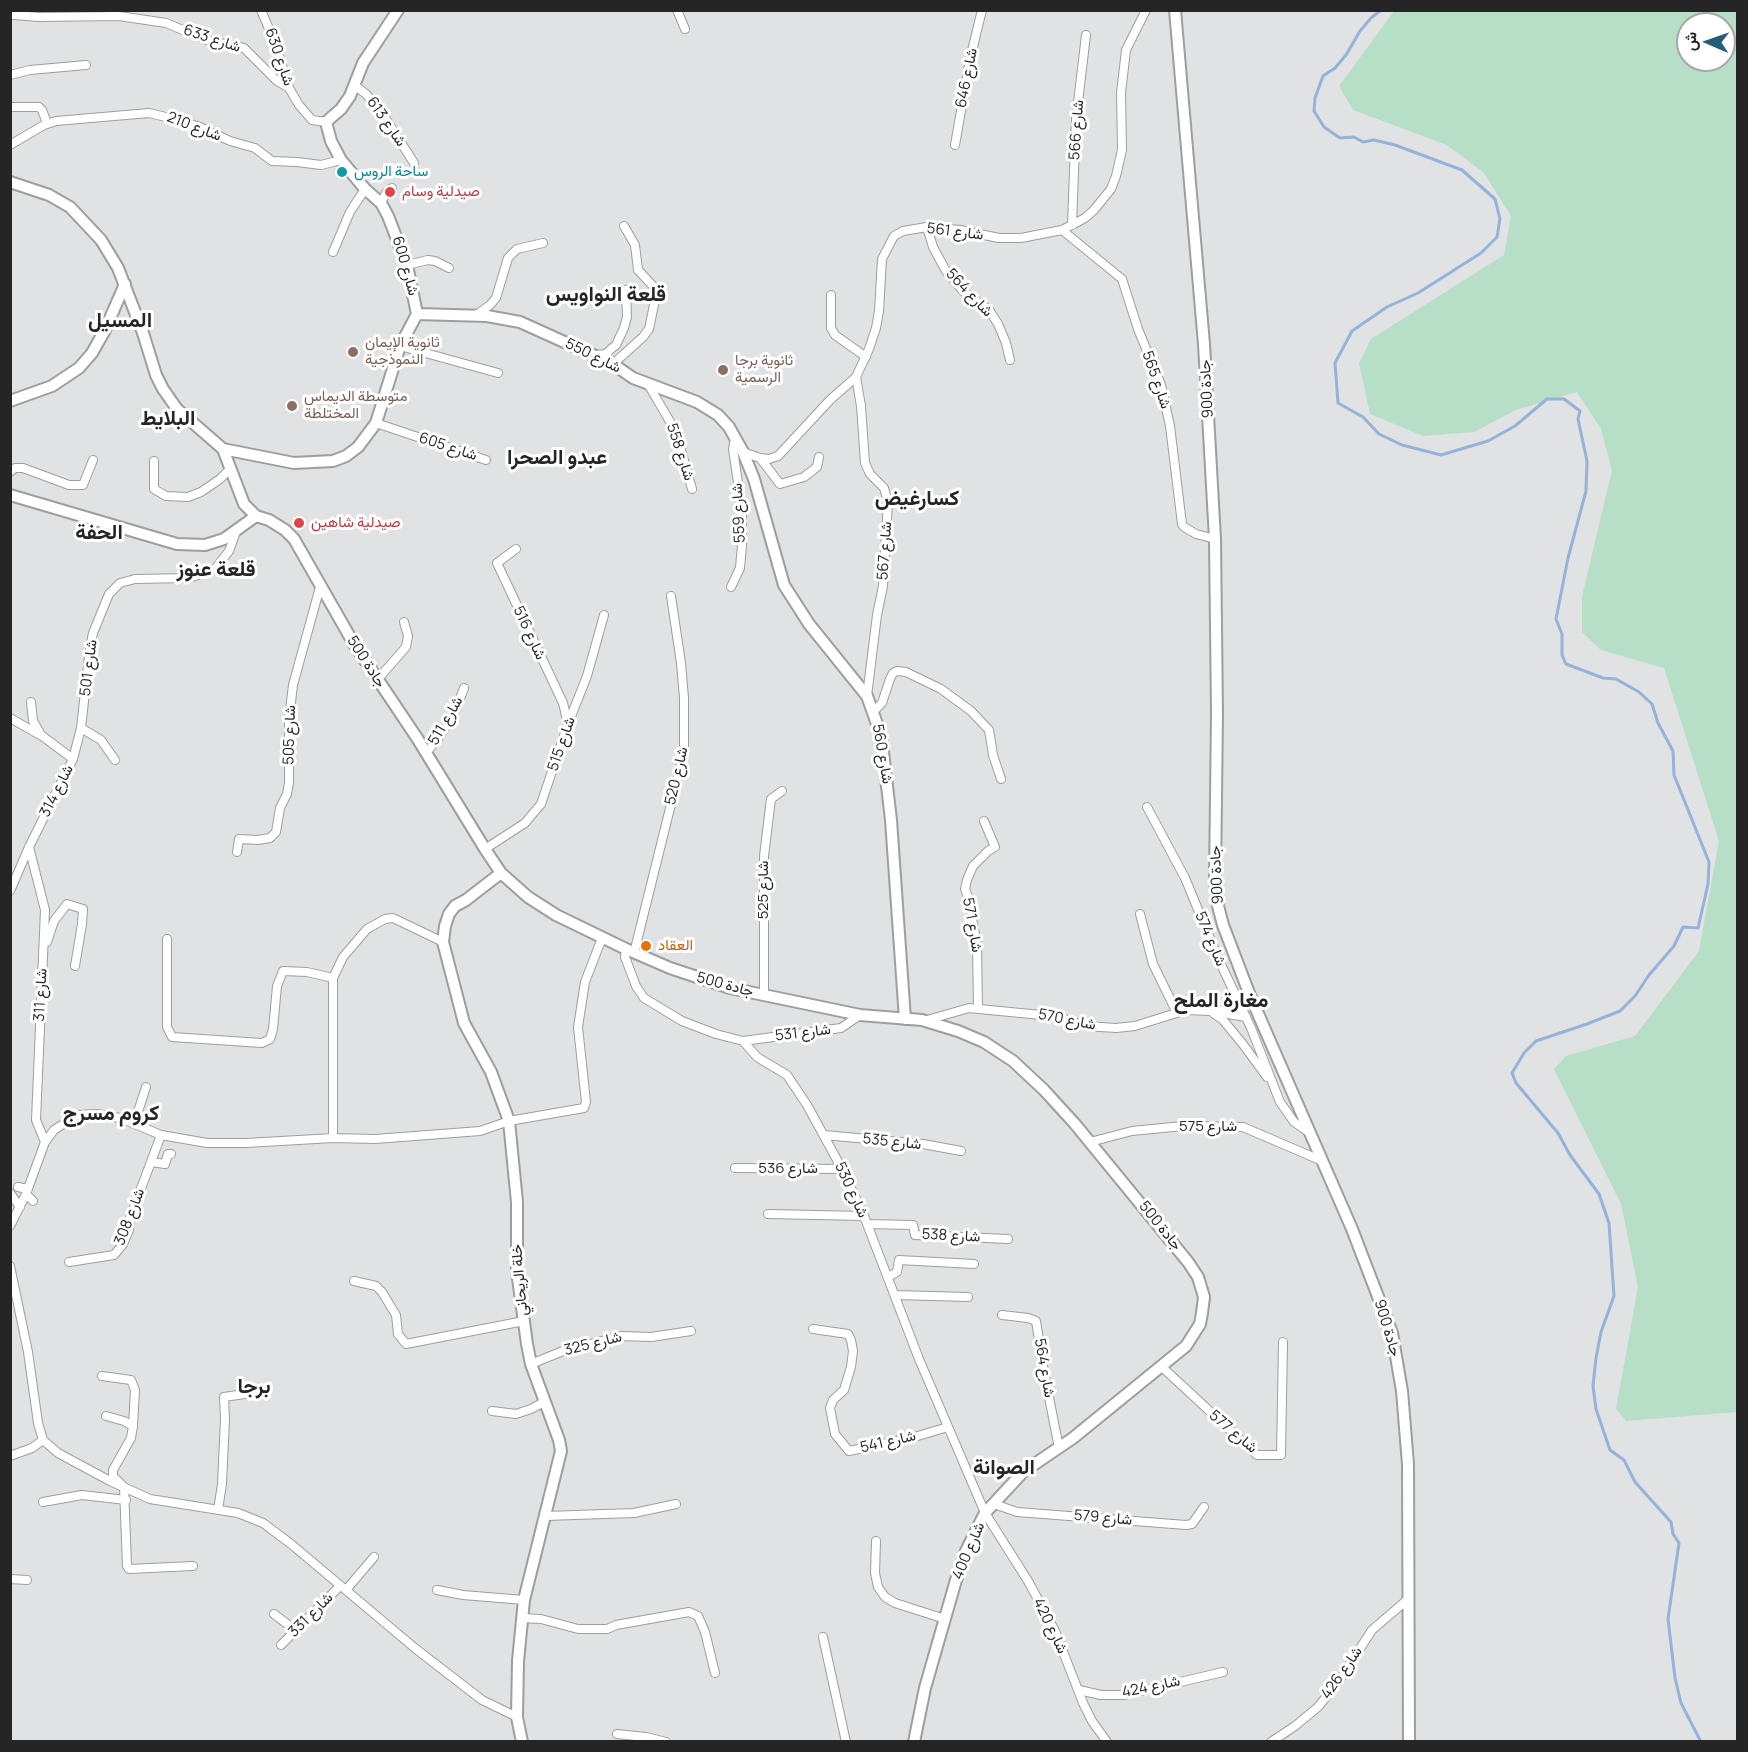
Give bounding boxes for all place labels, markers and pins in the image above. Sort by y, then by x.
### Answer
place label: ساحة الروس [354,163,428,181]
marker: ساحة الروس [335,165,349,179]
place label: صيدلية وسام [402,183,480,201]
marker: صيدلية وسام [383,185,397,199]
place label: ثانوية الإيمان النموذجية [365,334,440,369]
marker: ثانوية الإيمان النموذجية [346,345,360,359]
place label: ثانوية برجا الرسمية [735,352,793,387]
marker: ثانوية برجا الرسمية [716,363,730,377]
place label: متوسطة الديماس المختلطة [304,388,407,423]
marker: متوسطة الديماس المختلطة [285,399,299,413]
place label: صيدلية شاهين [311,514,400,532]
marker: صيدلية شاهين [292,516,306,530]
place label: العقاد [658,937,693,955]
marker: العقاد [639,939,653,953]

